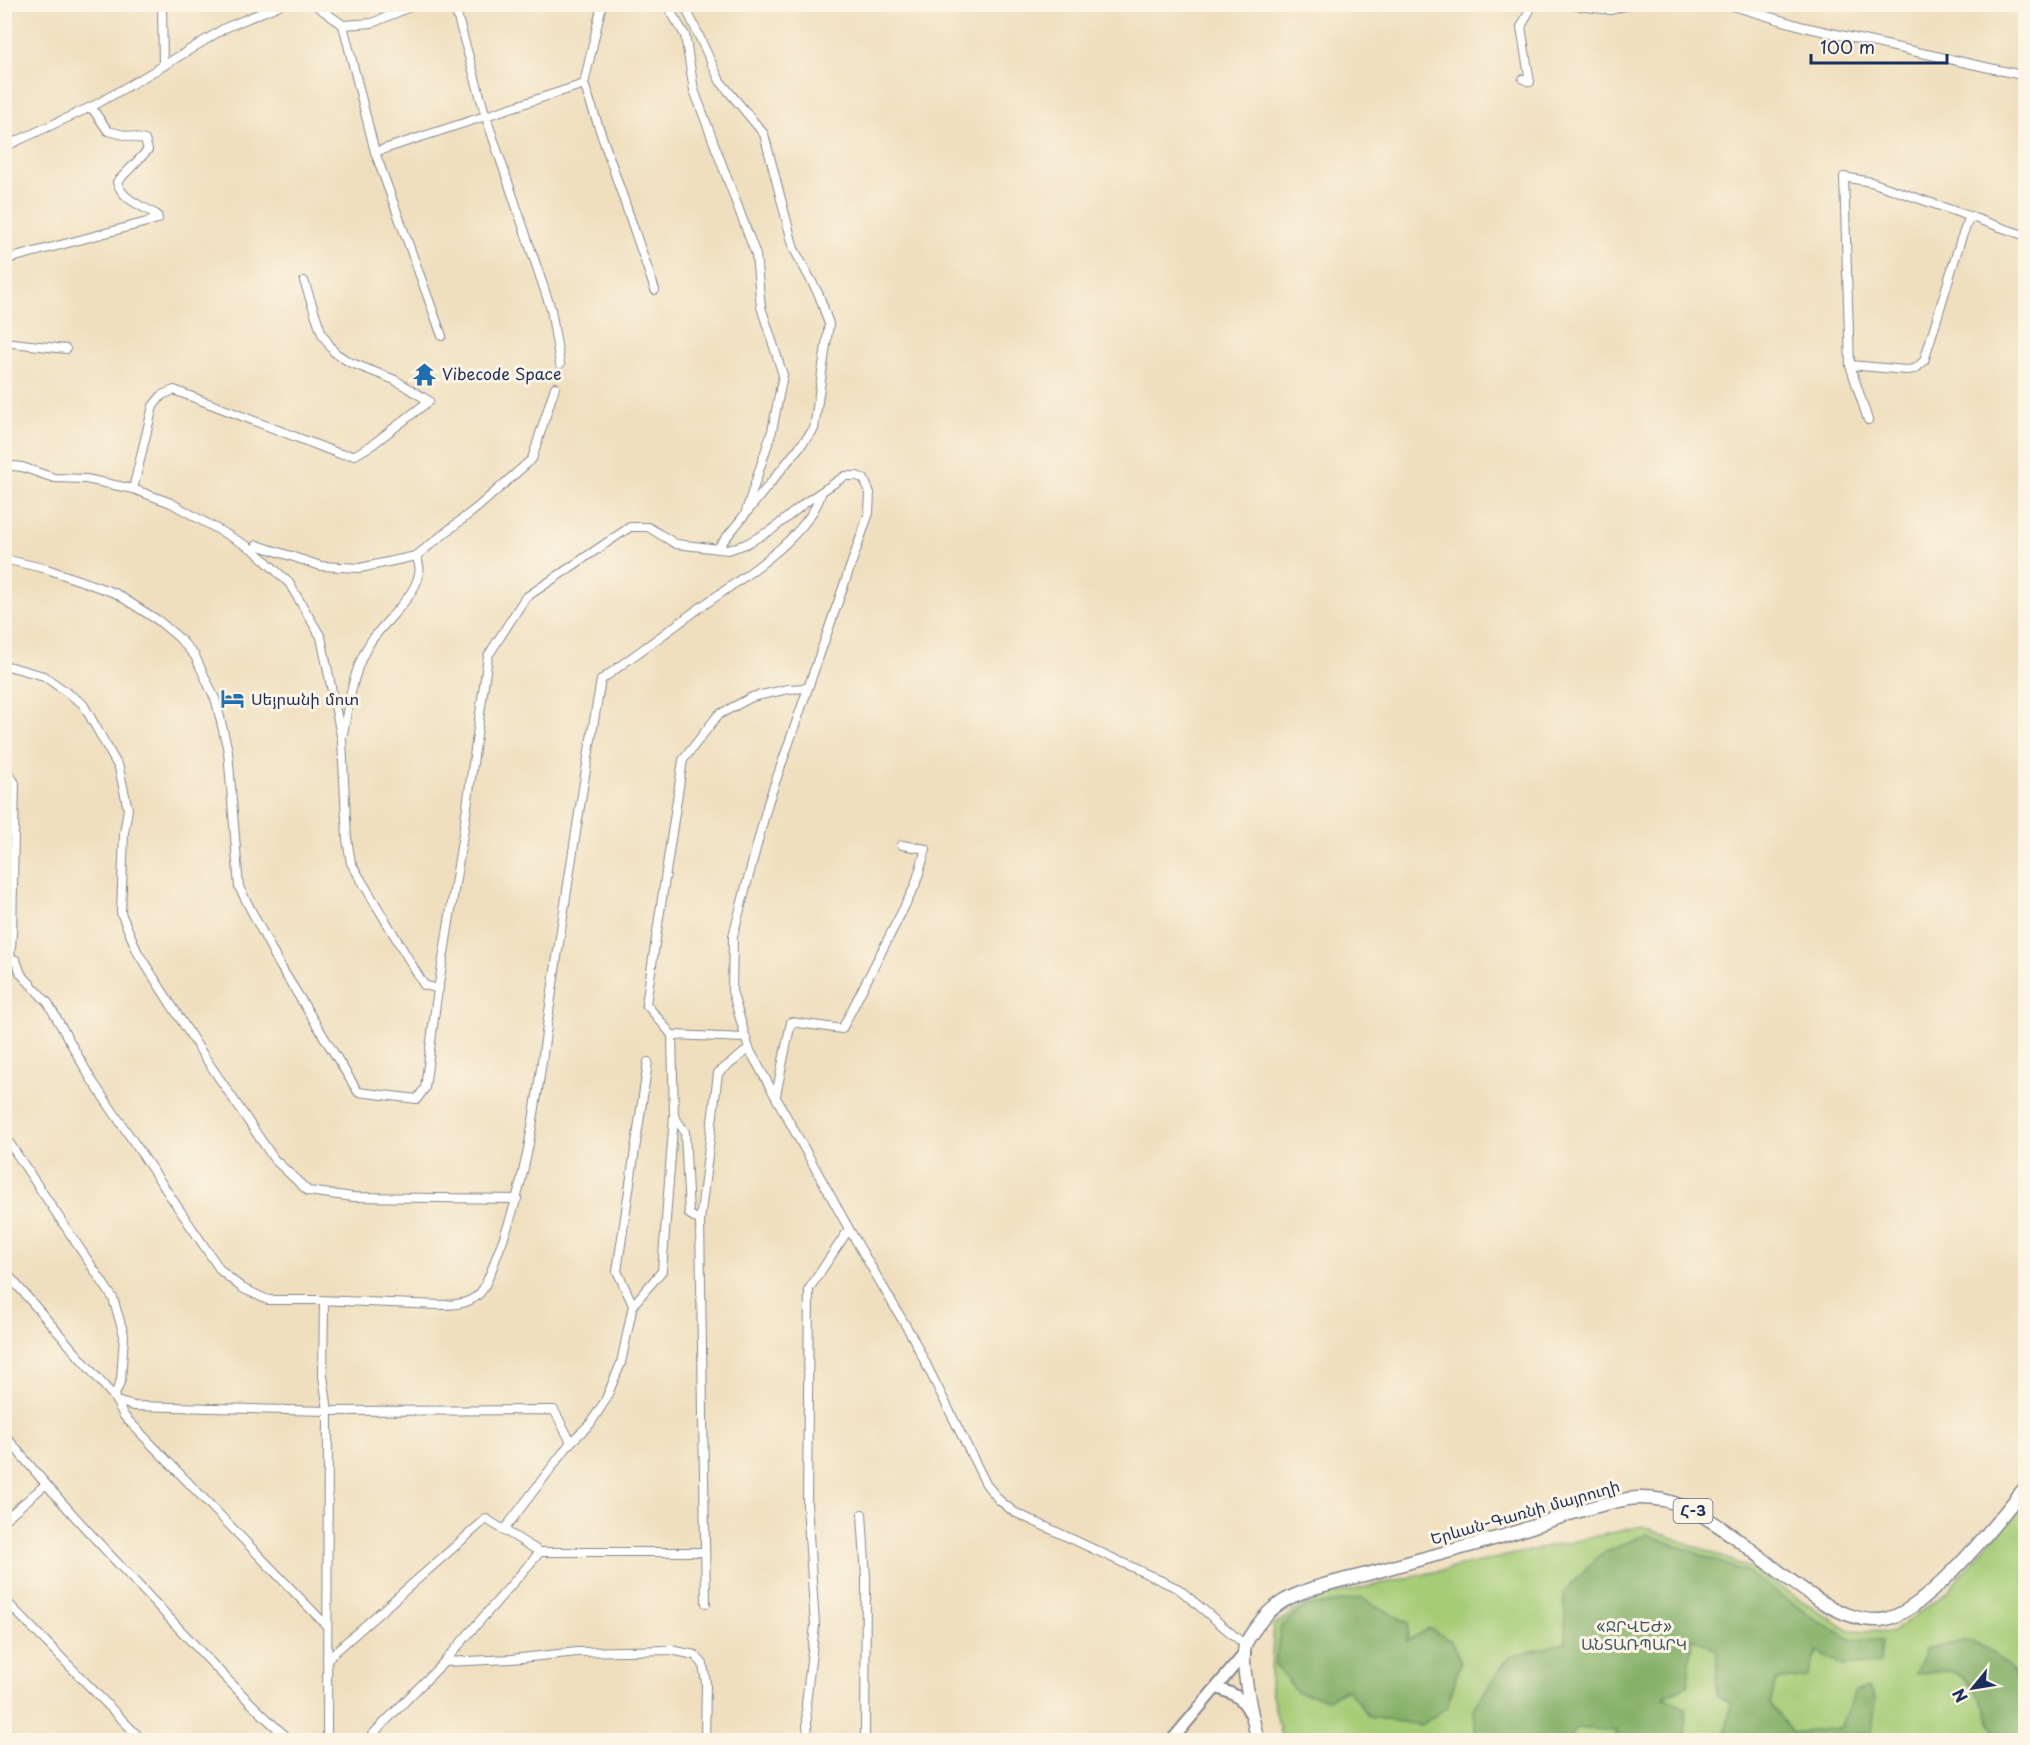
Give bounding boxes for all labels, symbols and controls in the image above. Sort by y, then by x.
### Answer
scale bar [1811,27,1948,65]
text: 100 m [1820,33,1875,60]
temple icon: Vibecode Space [411,361,437,387]
place label: Vibecode Space [442,361,561,385]
hotel icon: Սեյրանի մոտ [220,686,246,712]
place label: Սեյրանի մոտ [251,686,359,710]
street label: Երևան-Գառնի մայրուղի [1427,1472,1622,1550]
road number: Հ-3 [1674,1499,1712,1523]
park label: «ՋՐՎԵԺ» ԱՆՏԱՌՊԱՐԿ [1581,1613,1687,1655]
north arrow [1943,1658,2003,1718]
text: N [1946,1685,1973,1707]

